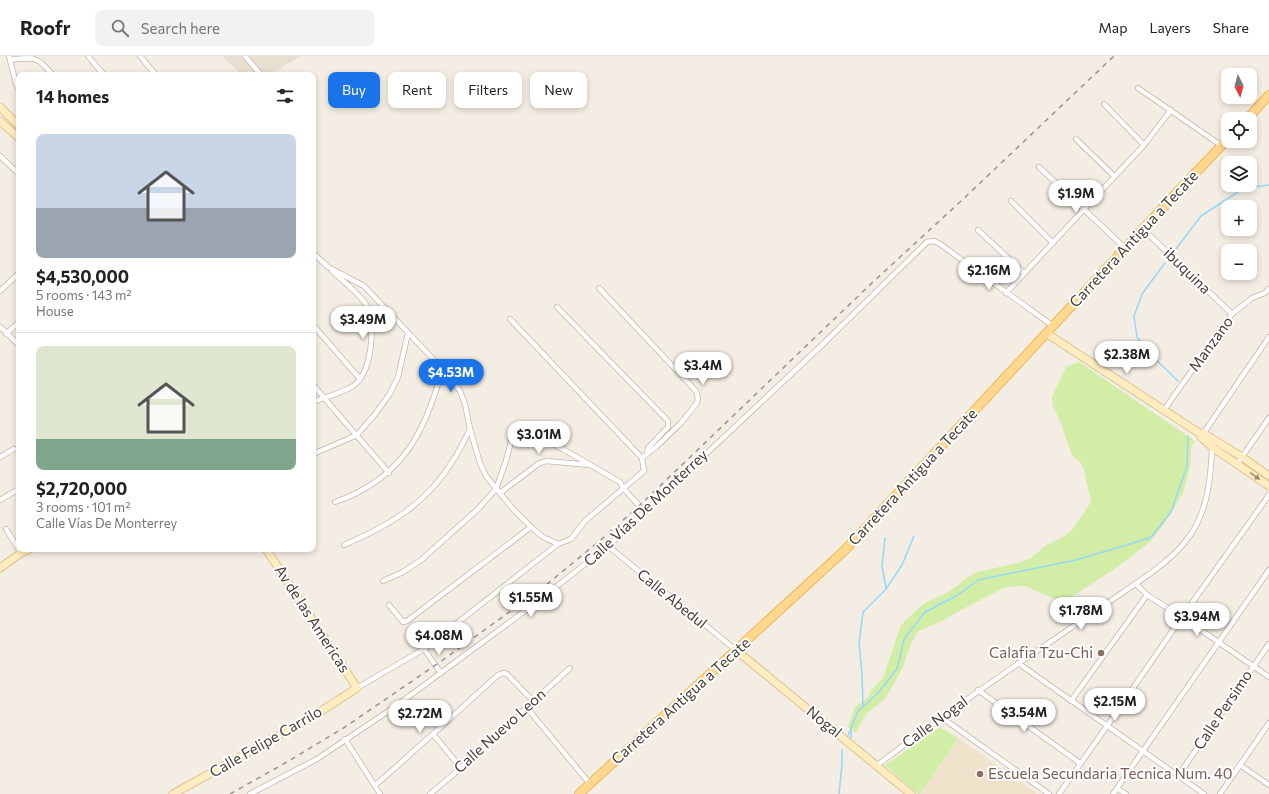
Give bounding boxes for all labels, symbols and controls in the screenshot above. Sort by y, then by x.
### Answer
search box [95,10,375,46]
text: Roofr [20,16,71,39]
icon: search [109,17,131,39]
text: Search here [141,19,220,37]
text: Map [1099,19,1127,36]
text: Layers [1149,19,1191,36]
text: Share [1213,19,1249,36]
north arrow [1221,68,1257,104]
map controls [1221,68,1257,280]
chip: Buy [328,72,380,108]
chip: Rent [388,72,446,108]
chip: Filters [454,72,522,108]
chip: New [530,72,587,108]
icon: filters [274,85,296,107]
text: 14 homes [36,86,109,107]
button: locate [1221,112,1257,148]
button: layers [1221,156,1257,192]
icon: home [130,160,202,232]
street label: Carretera Antigua a Tecate [1065,166,1202,311]
pin: $1.9M [1048,180,1104,214]
text: $1.9M [1057,185,1095,201]
button: + [1221,200,1257,236]
street label: ibuquina [1160,243,1215,297]
button: − [1221,244,1257,280]
pin: $2.16M [956,257,1022,291]
text: $2.16M [967,262,1011,278]
text: $4,530,000 [36,266,129,287]
text: 5 rooms · 143 m² [36,287,132,303]
text: House [36,303,74,319]
pin: $3.49M [330,306,396,340]
text: $3.49M [340,311,386,327]
street label: Manzano [1184,312,1236,374]
pin: $2.38M [1094,341,1160,375]
text: $2.38M [1104,346,1150,362]
pin: $3.4M [675,352,731,386]
text: $3.4M [684,357,722,373]
pin: $4.53M [418,359,484,393]
text: $4.53M [428,364,474,380]
icon: home [130,372,202,444]
street label: Carretera Antigua a Tecate [844,404,981,549]
pin: $3.01M [506,421,572,455]
text: $3.01M [516,426,562,442]
street label: Calle Vías De Monterrey [580,445,711,569]
one-way arrow [1250,472,1260,480]
text: $2,720,000 [36,478,127,499]
text: 3 rooms · 101 m² [36,499,130,515]
text: Calle Vías De Monterrey [36,515,177,531]
street label: Av de las Americas [271,561,354,676]
street label: Calle Abedul [634,565,711,632]
pin: $1.55M [498,584,564,618]
text: $1.55M [509,589,553,605]
pin: $1.78M [1048,597,1114,631]
text: $1.78M [1059,602,1103,618]
pin: $3.94M [1164,603,1230,637]
text: $3.94M [1174,608,1220,624]
pin: $4.08M [406,622,472,656]
text: $4.08M [415,627,463,643]
street label: Carretera Antigua a Tecate [607,633,754,767]
place label: Calafia Tzu-Chi [989,643,1093,661]
marker: Calafia Tzu-Chi [1096,648,1106,658]
street label: Calle Persimo [1189,666,1255,753]
street label: Calle Nuevo Leon [450,684,549,776]
pin: $2.15M [1082,688,1148,722]
street label: Calle Nogal [898,691,971,751]
text: $2.15M [1093,693,1137,709]
pin: $3.54M [991,699,1057,733]
pin: $2.72M [387,700,453,734]
street label: Calle Felipe Carrilo [206,702,325,781]
street label: Nogal [803,702,846,741]
text: $3.54M [1001,704,1047,720]
text: $2.72M [397,705,443,721]
place label: Escuela Secundaria Tecnica Num. 40 [988,764,1232,782]
marker: Escuela Secundaria Tecnica Num. 40 [975,769,985,779]

